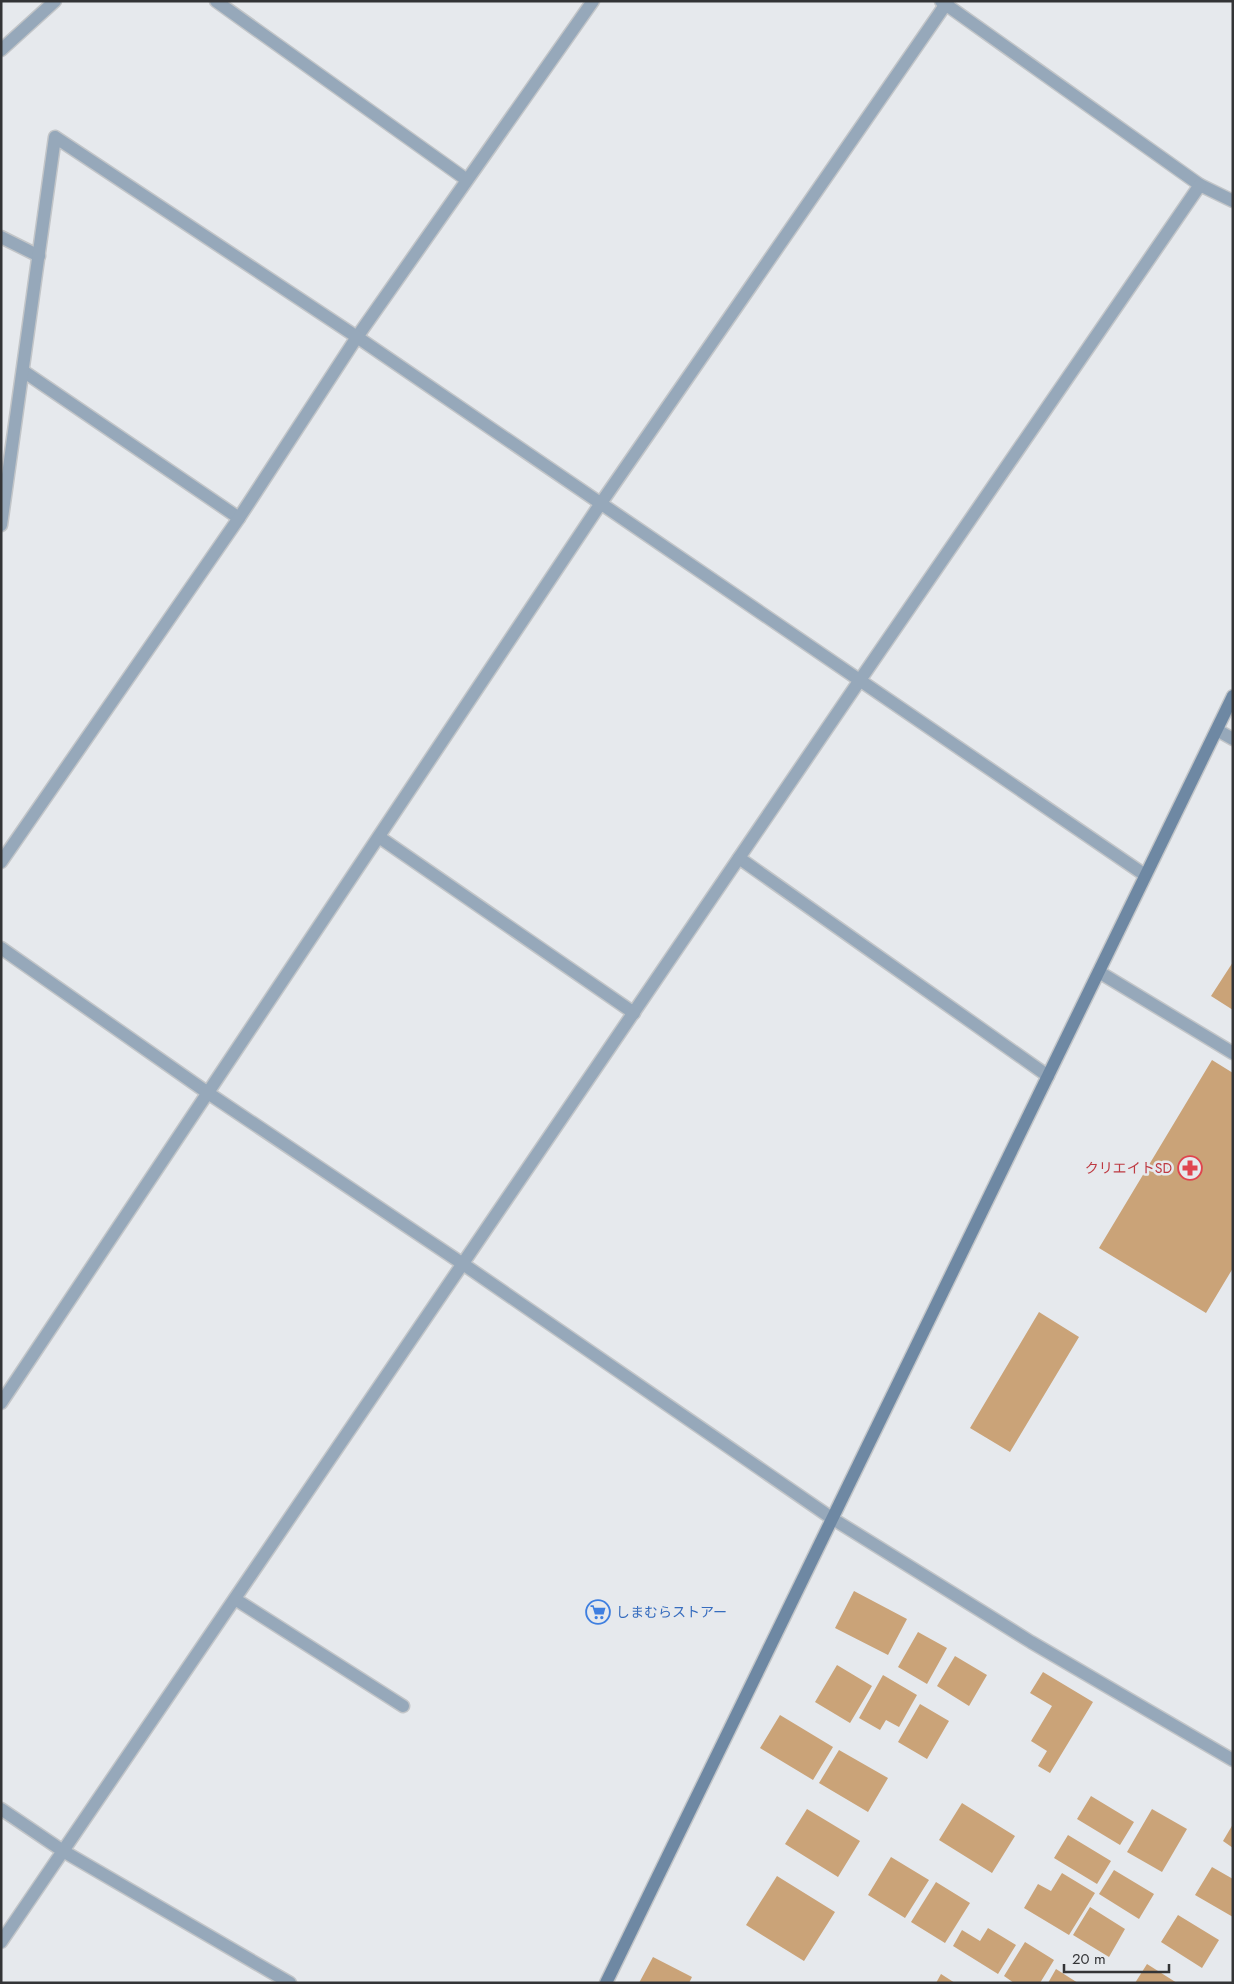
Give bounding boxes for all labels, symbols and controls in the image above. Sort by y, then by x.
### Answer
pharmacy icon: クリエイトSD [1177,1155,1203,1181]
place label: クリエイトSD [1085,1158,1172,1178]
supermarket icon: しまむらストアー [585,1599,611,1625]
place label: しまむらストアー [616,1602,727,1622]
scale bar [1064,1942,1169,1974]
text: 20 m [1072,1948,1106,1970]

